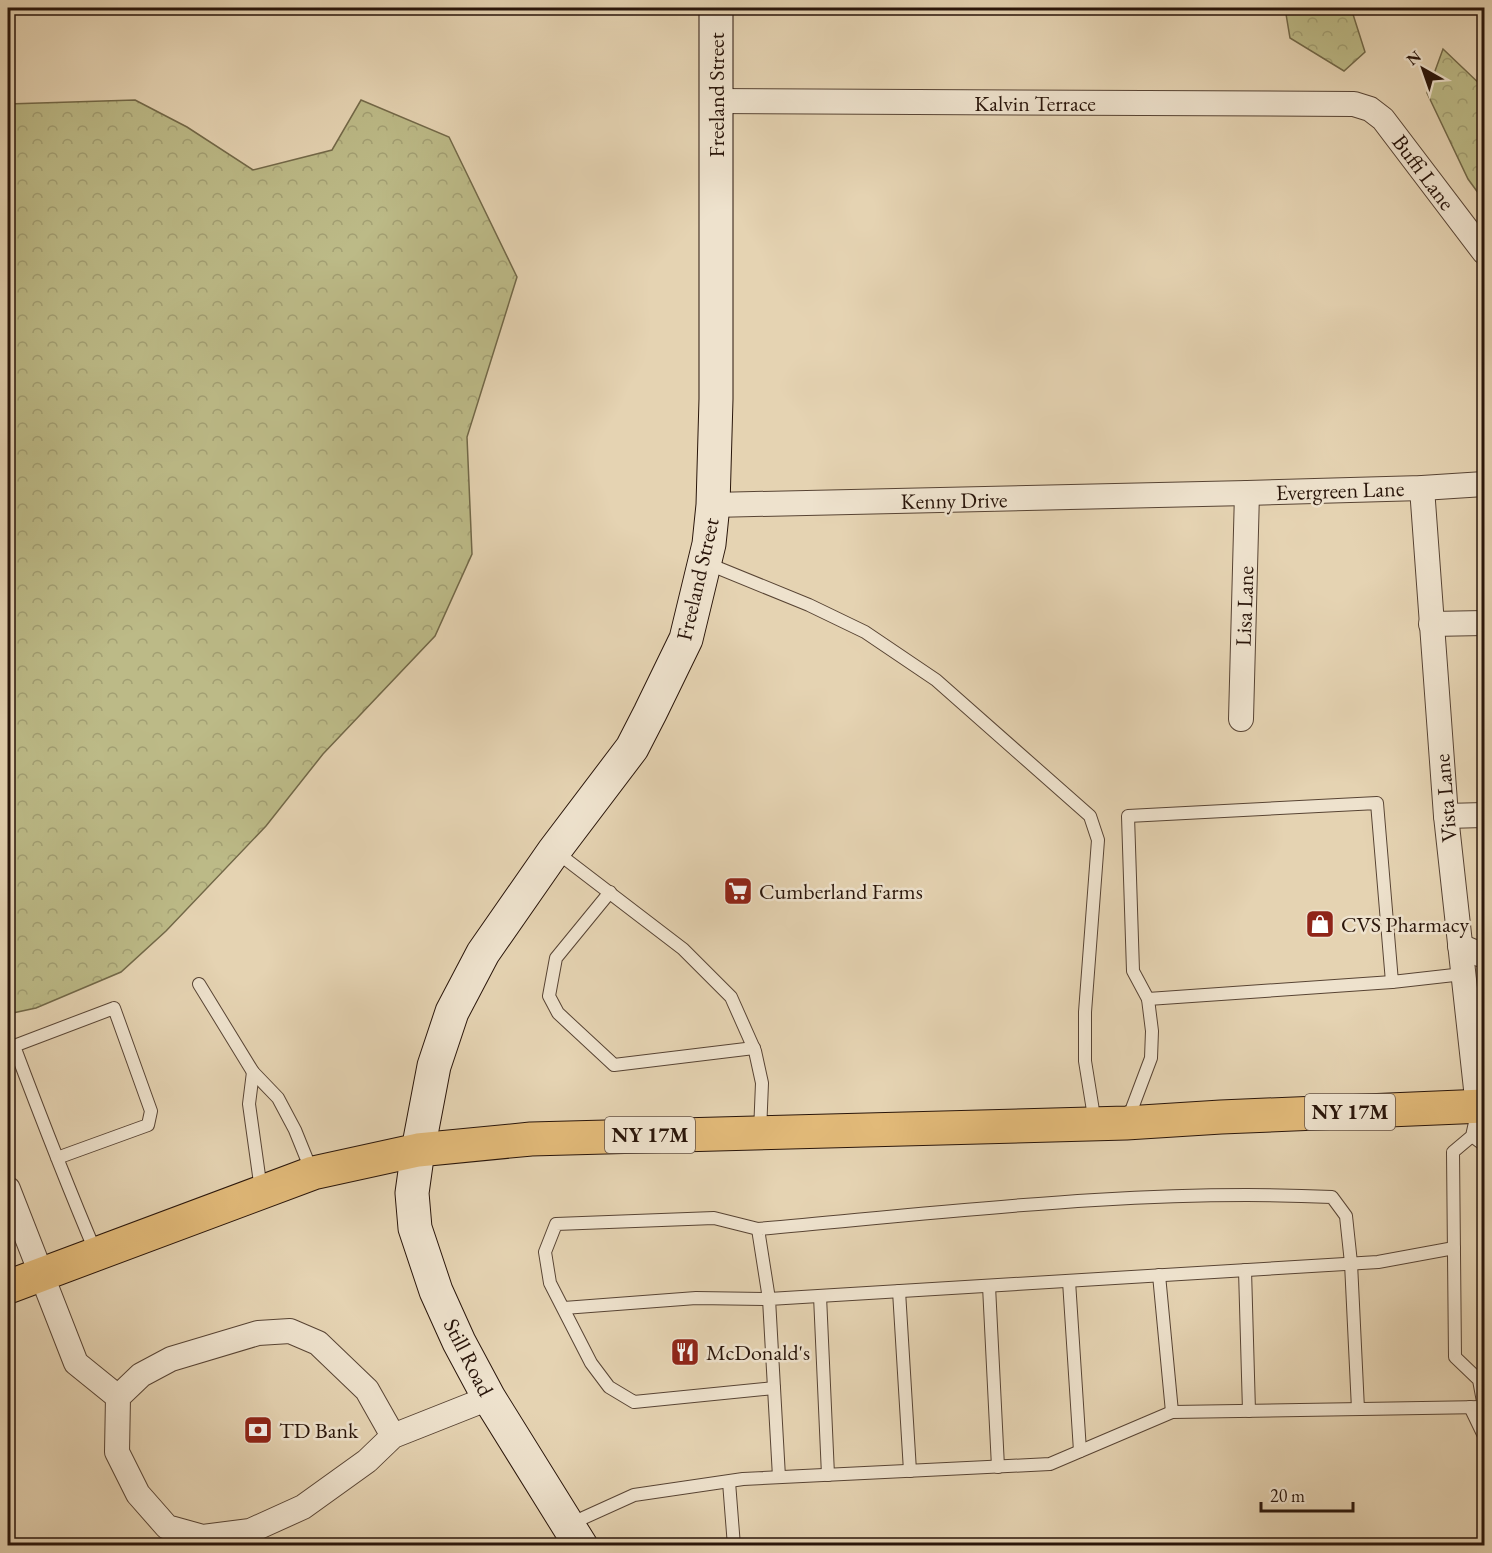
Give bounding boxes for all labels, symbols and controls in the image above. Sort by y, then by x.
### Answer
street label: Freeland Street [702,32,731,158]
north arrow [1393,39,1453,99]
text: N [1402,46,1425,70]
street label: Kalvin Terrace [974,89,1096,118]
street label: Buffi Lane [1386,129,1462,216]
street label: Evergreen Lane [1275,474,1405,507]
street label: Kenny Drive [900,485,1008,516]
street label: Freeland Street [669,515,726,643]
street label: Lisa Lane [1229,565,1260,647]
street label: Vista Lane [1427,752,1464,843]
supermarket icon: Cumberland Farms [722,875,754,907]
place label: Cumberland Farms [759,877,923,906]
shop icon: CVS Pharmacy [1304,908,1336,940]
place label: CVS Pharmacy [1341,910,1469,939]
road number: NY 17M [1305,1094,1395,1130]
road number: NY 17M [605,1117,695,1153]
street label: Still Road [437,1313,501,1402]
restaurant icon: McDonald's [669,1336,701,1368]
place label: McDonald's [706,1338,810,1367]
bank icon: TD Bank [242,1414,274,1446]
place label: TD Bank [279,1416,359,1445]
scale bar [1261,1475,1352,1513]
text: 20 m [1270,1484,1305,1507]

